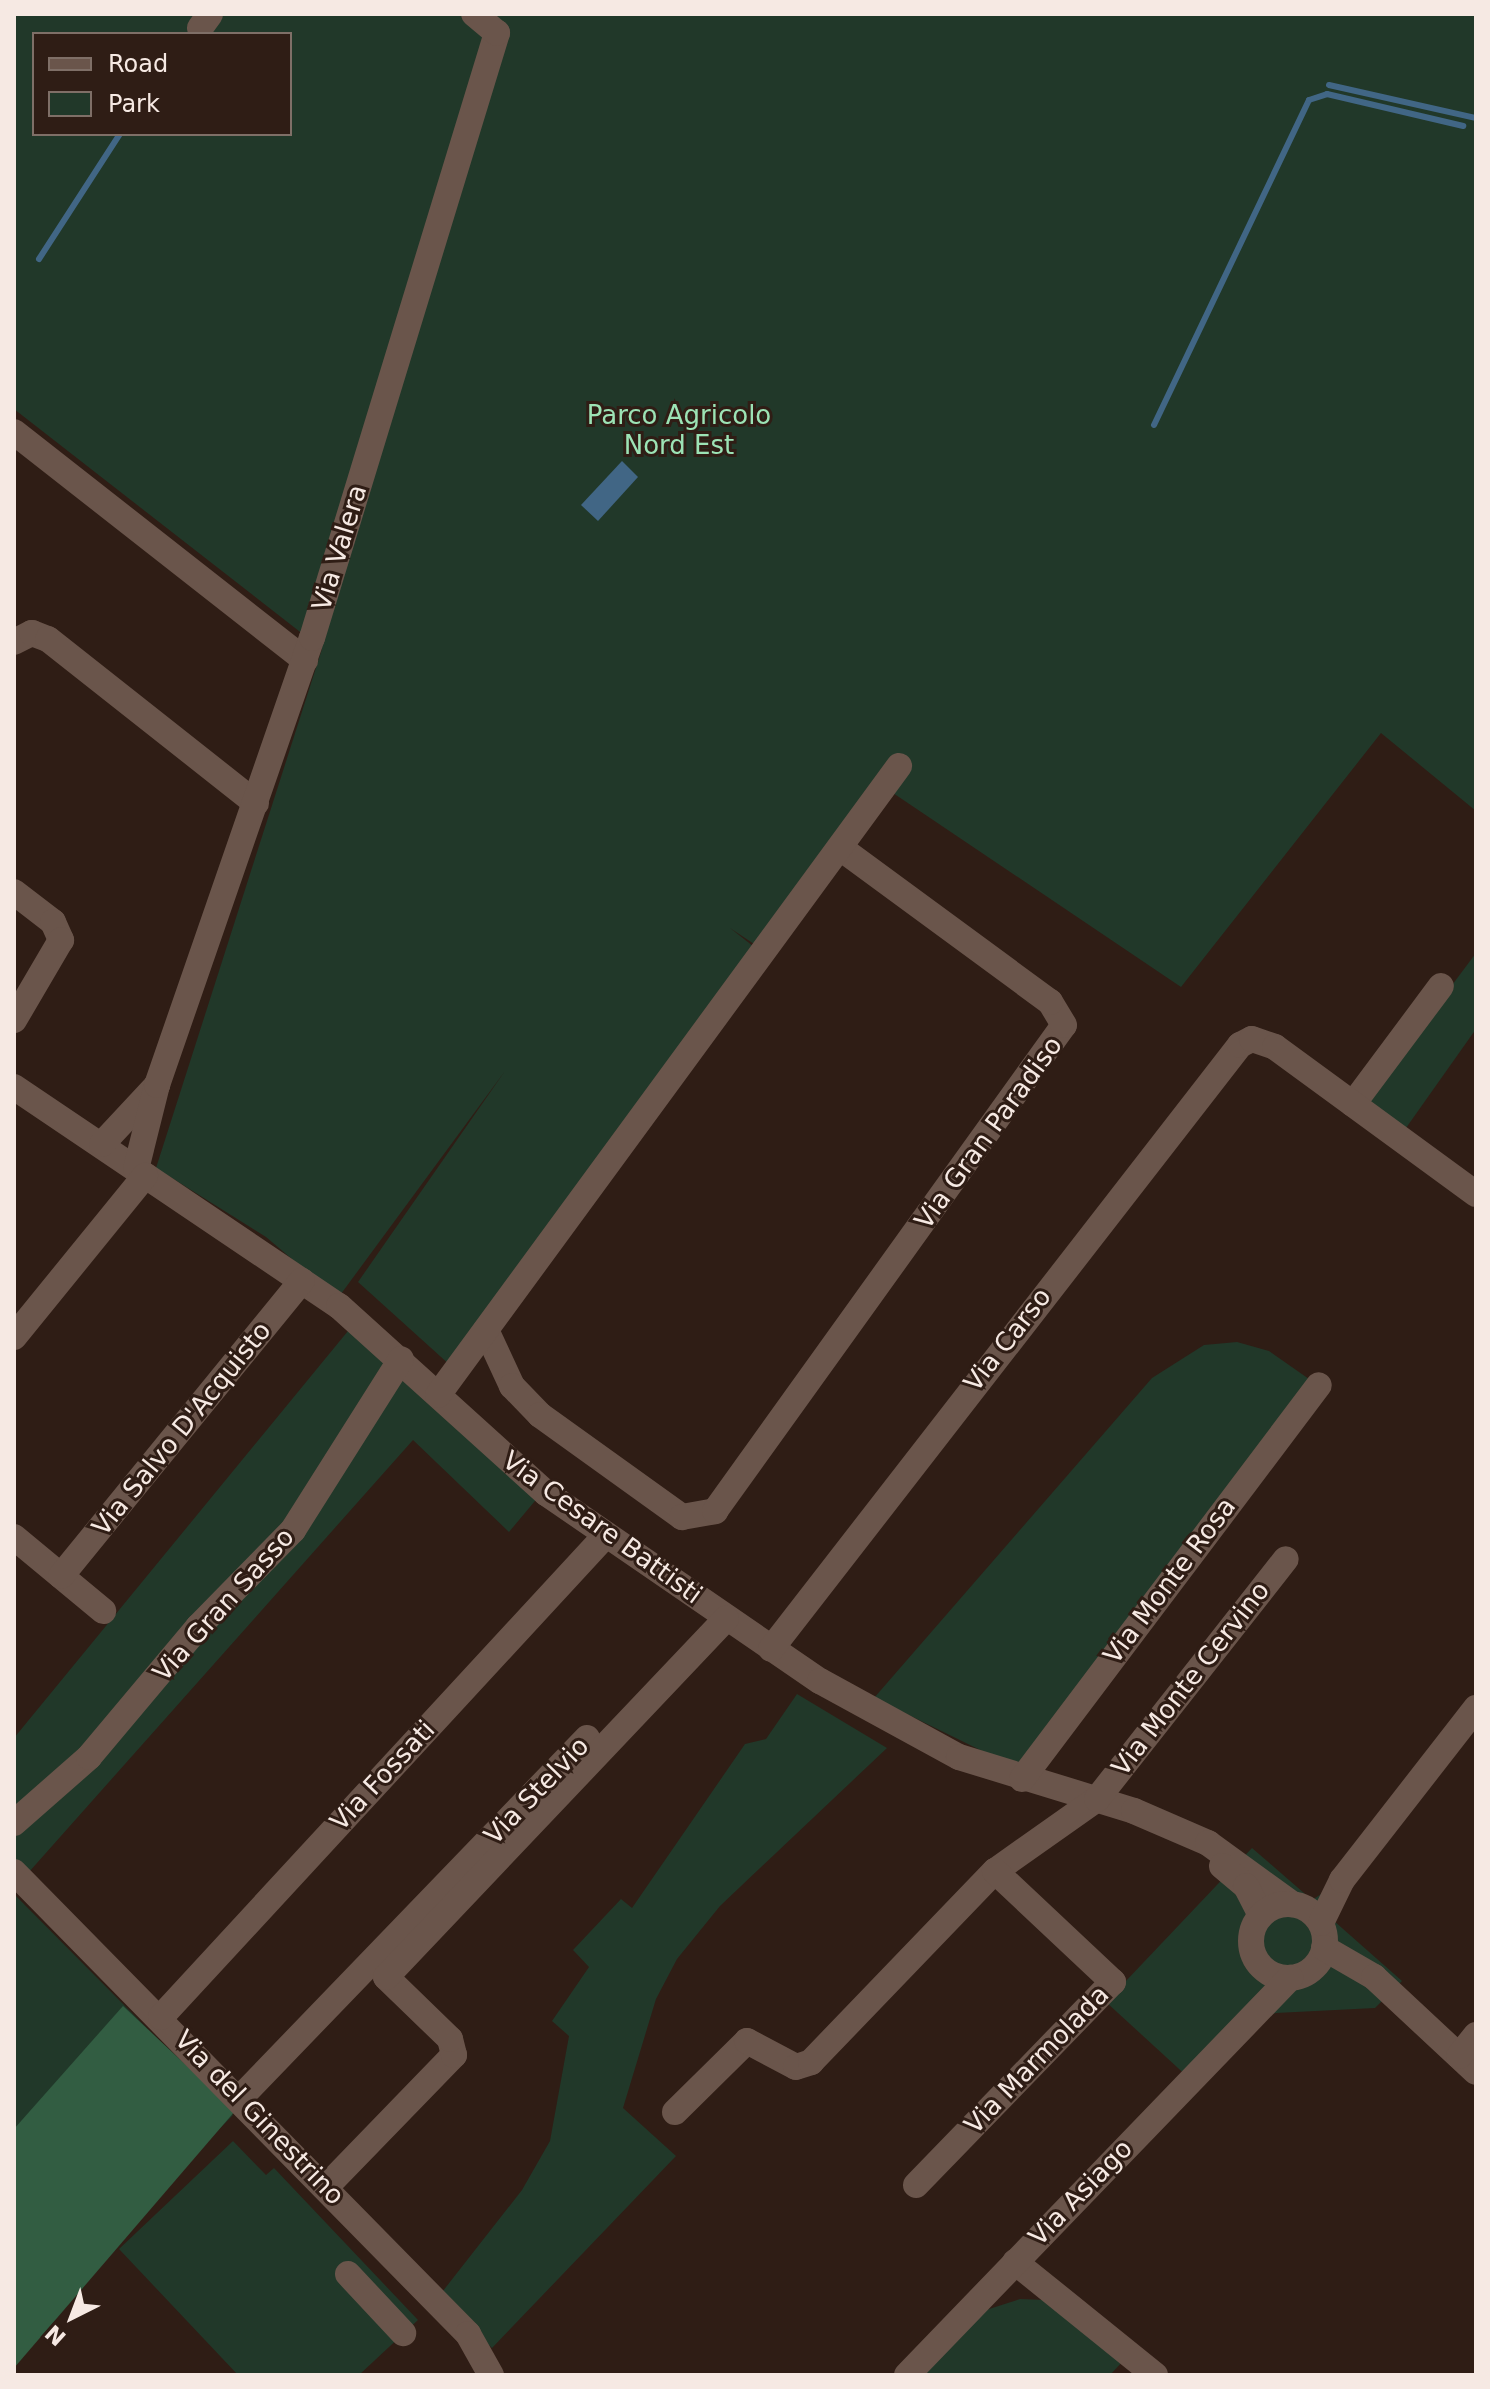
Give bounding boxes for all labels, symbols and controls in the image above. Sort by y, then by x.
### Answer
legend [32,32,292,136]
text: Road [108,50,168,78]
text: Park [108,90,160,118]
park label: Parco Agricolo Nord Est [587,400,771,462]
street label: Via Valera [306,481,374,615]
street label: Via Gran Paradiso [909,1031,1069,1235]
street label: Via Carso [958,1282,1058,1398]
street label: Via Salvo D'Acquisto [86,1316,278,1542]
street label: Via Cesare Battisti [496,1445,708,1611]
street label: Via Monte Rosa [1097,1492,1243,1670]
street label: Via Gran Sasso [147,1522,301,1688]
street label: Via Monte Cervino [1106,1576,1276,1782]
street label: Via Fossati [324,1715,442,1837]
street label: Via Stelvio [478,1731,596,1851]
street label: Via Marmolada [958,1979,1116,2141]
street label: Via del Ginestrino [168,2024,350,2212]
street label: Via Asiago [1023,2133,1139,2253]
north arrow [32,2277,112,2357]
text: N [40,2320,71,2351]

